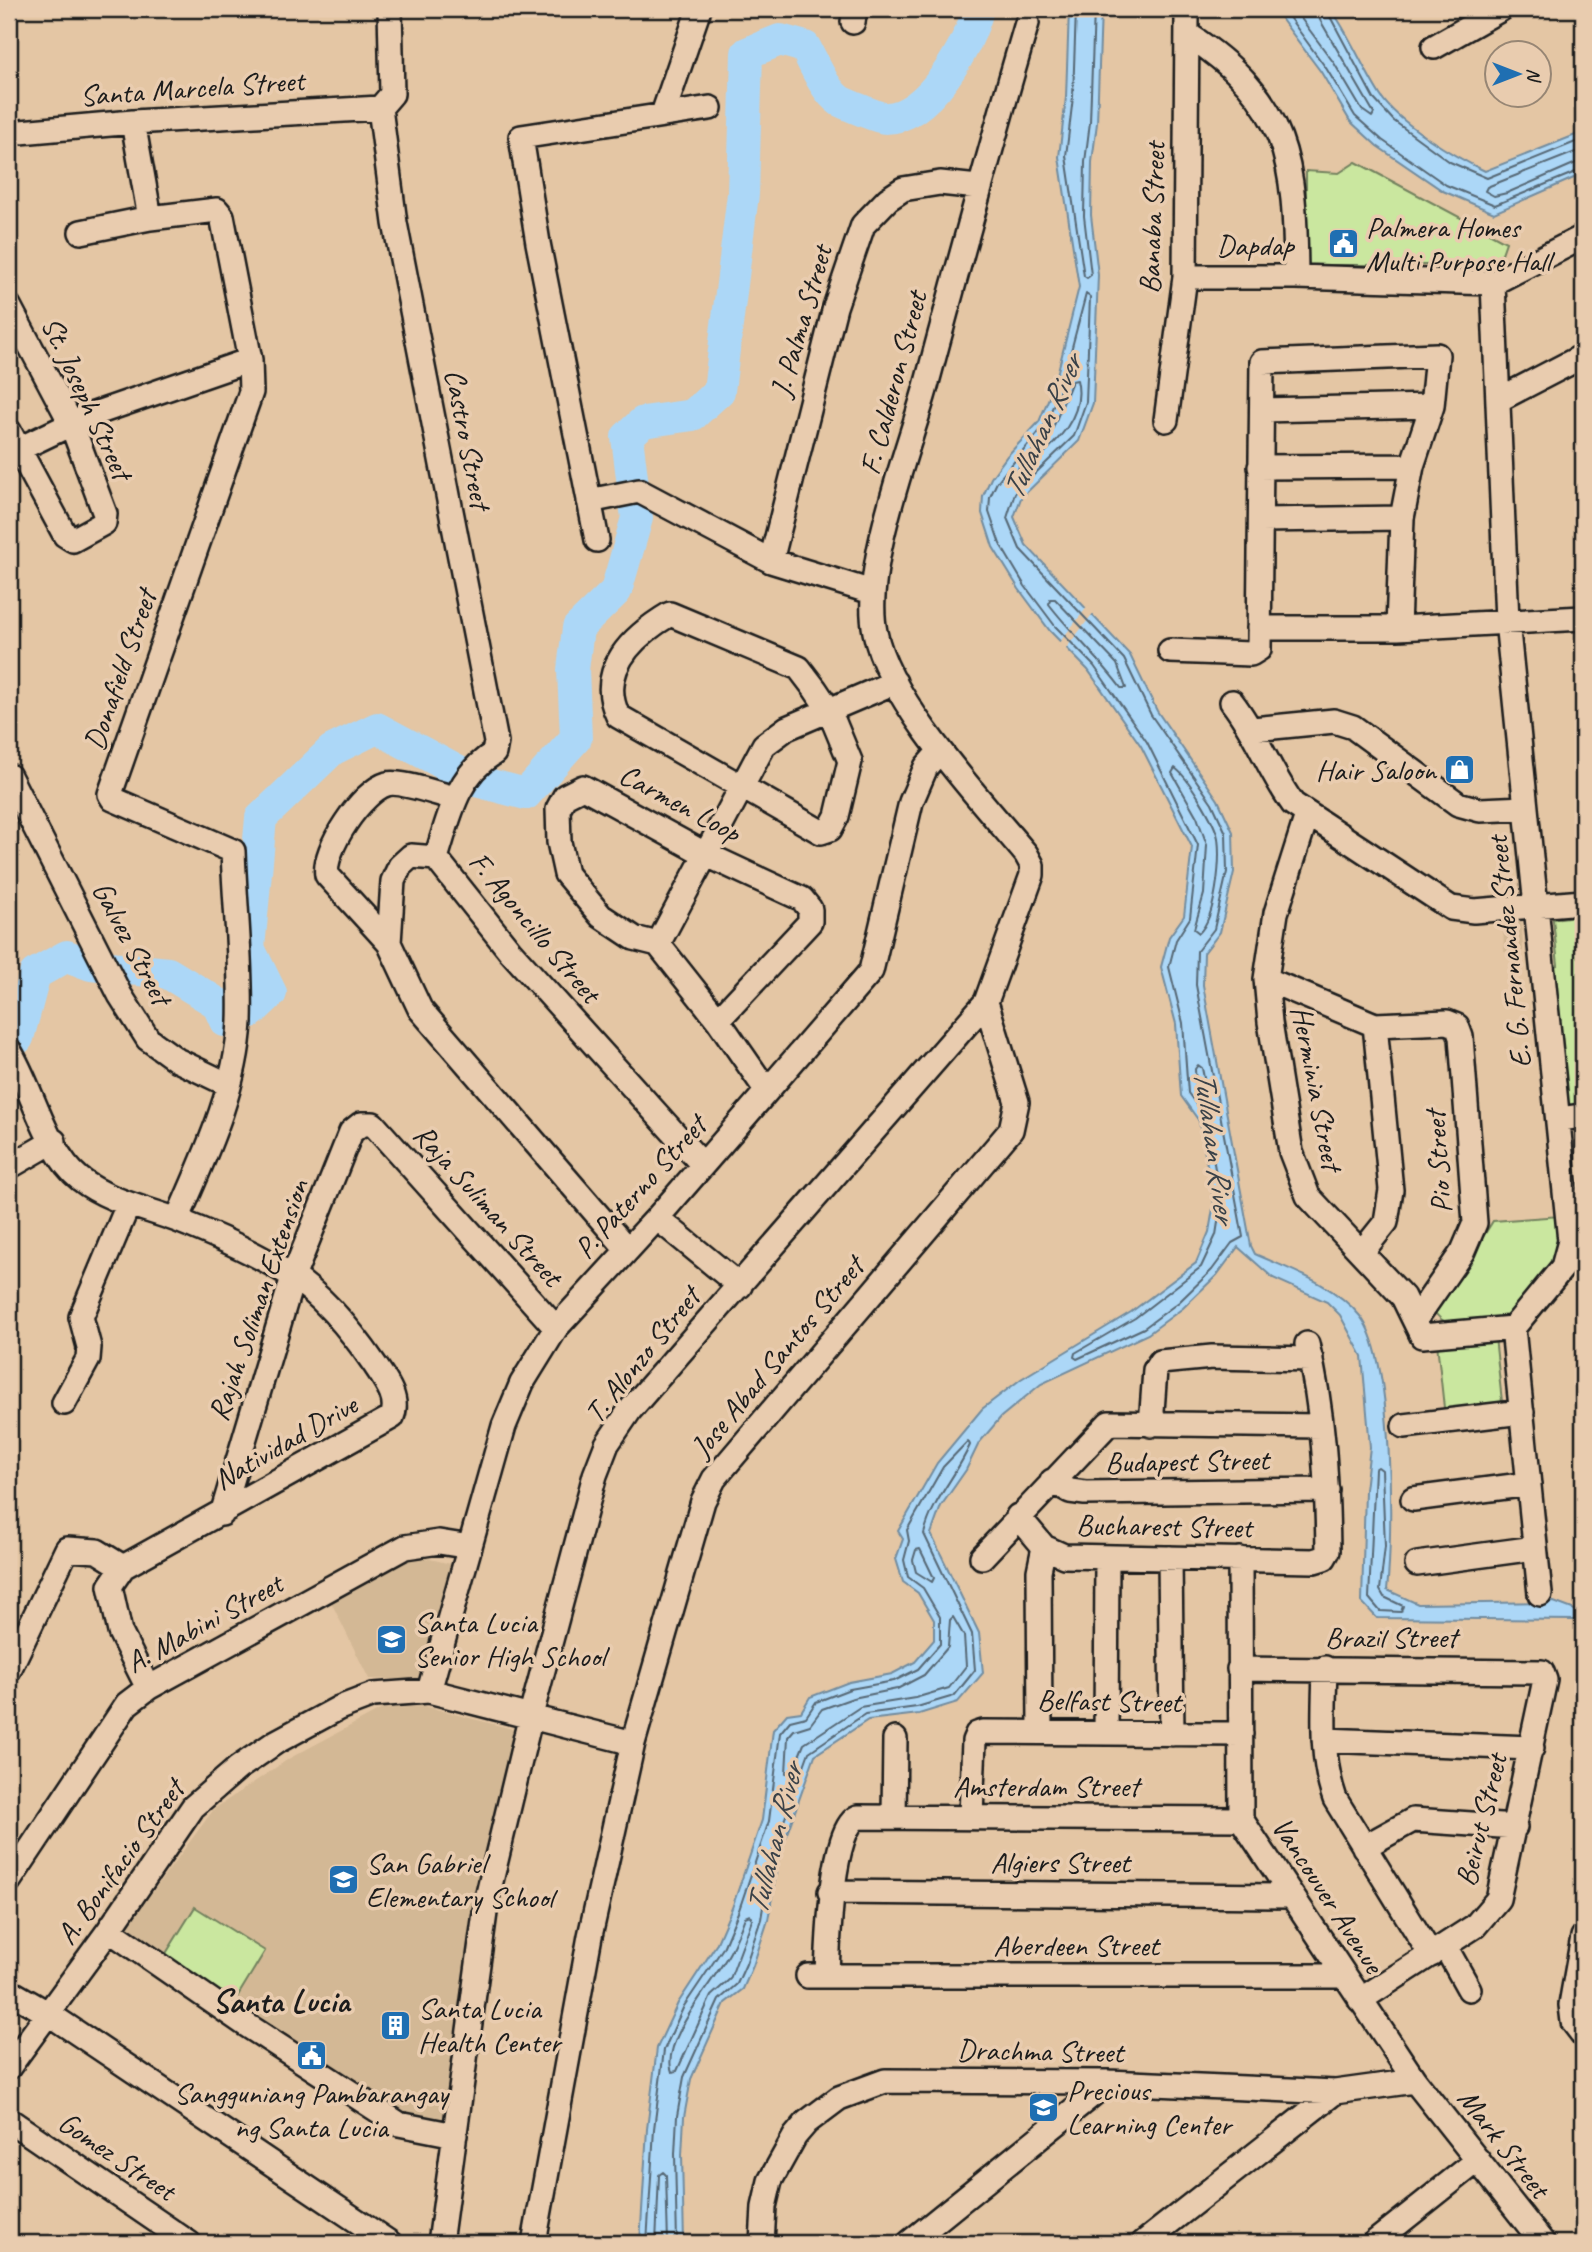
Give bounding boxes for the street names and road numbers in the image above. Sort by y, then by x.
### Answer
street label: Santa Marcela Street [79,61,308,115]
street label: Banaba Street [1130,139,1174,294]
street label: Dapdap [1217,226,1295,264]
street label: J. Palma Street [761,238,842,403]
street label: F. Calderon Street [850,285,936,479]
street label: St. Joseph Street [33,311,143,489]
street label: Castro Street [436,366,501,516]
street label: Donafield Street [75,581,166,755]
street label: Carmen Loop [613,755,749,852]
street label: E. G. Fernandez Street [1478,831,1540,1070]
street label: F. Agoncillo Street [461,843,611,1013]
street label: Galvez Street [84,875,182,1015]
street label: Herminia Street [1282,1003,1352,1177]
street label: P. Paterno Street [566,1104,717,1267]
street label: Pio Street [1415,1106,1461,1214]
street label: Raja Suliman Street [405,1116,573,1296]
street label: Rajah Soliman Extension [199,1173,318,1426]
street label: Jose Abad Santos Street [681,1246,875,1467]
street label: T. Alonzo Street [576,1276,711,1431]
street label: Natividad Drive [206,1385,366,1498]
street label: Budapest Street [1105,1441,1272,1481]
street label: Bucharest Street [1076,1505,1255,1547]
street label: A. Mabini Street [119,1563,291,1681]
street label: Brazil Street [1325,1618,1461,1656]
street label: Belfast Street [1037,1681,1184,1721]
street label: Beirut Street [1446,1747,1516,1890]
street label: Amsterdam Street [953,1767,1143,1805]
street label: A. Bonifacio Street [47,1769,195,1952]
street label: Vancouver Avenue [1263,1810,1394,1982]
street label: Algiers Street [990,1843,1133,1881]
street label: Aberdeen Street [993,1926,1162,1964]
street label: Drachma Street [956,2031,1127,2072]
street label: Mark Street [1449,2081,1560,2208]
street label: Gomez Street [51,2103,185,2211]

